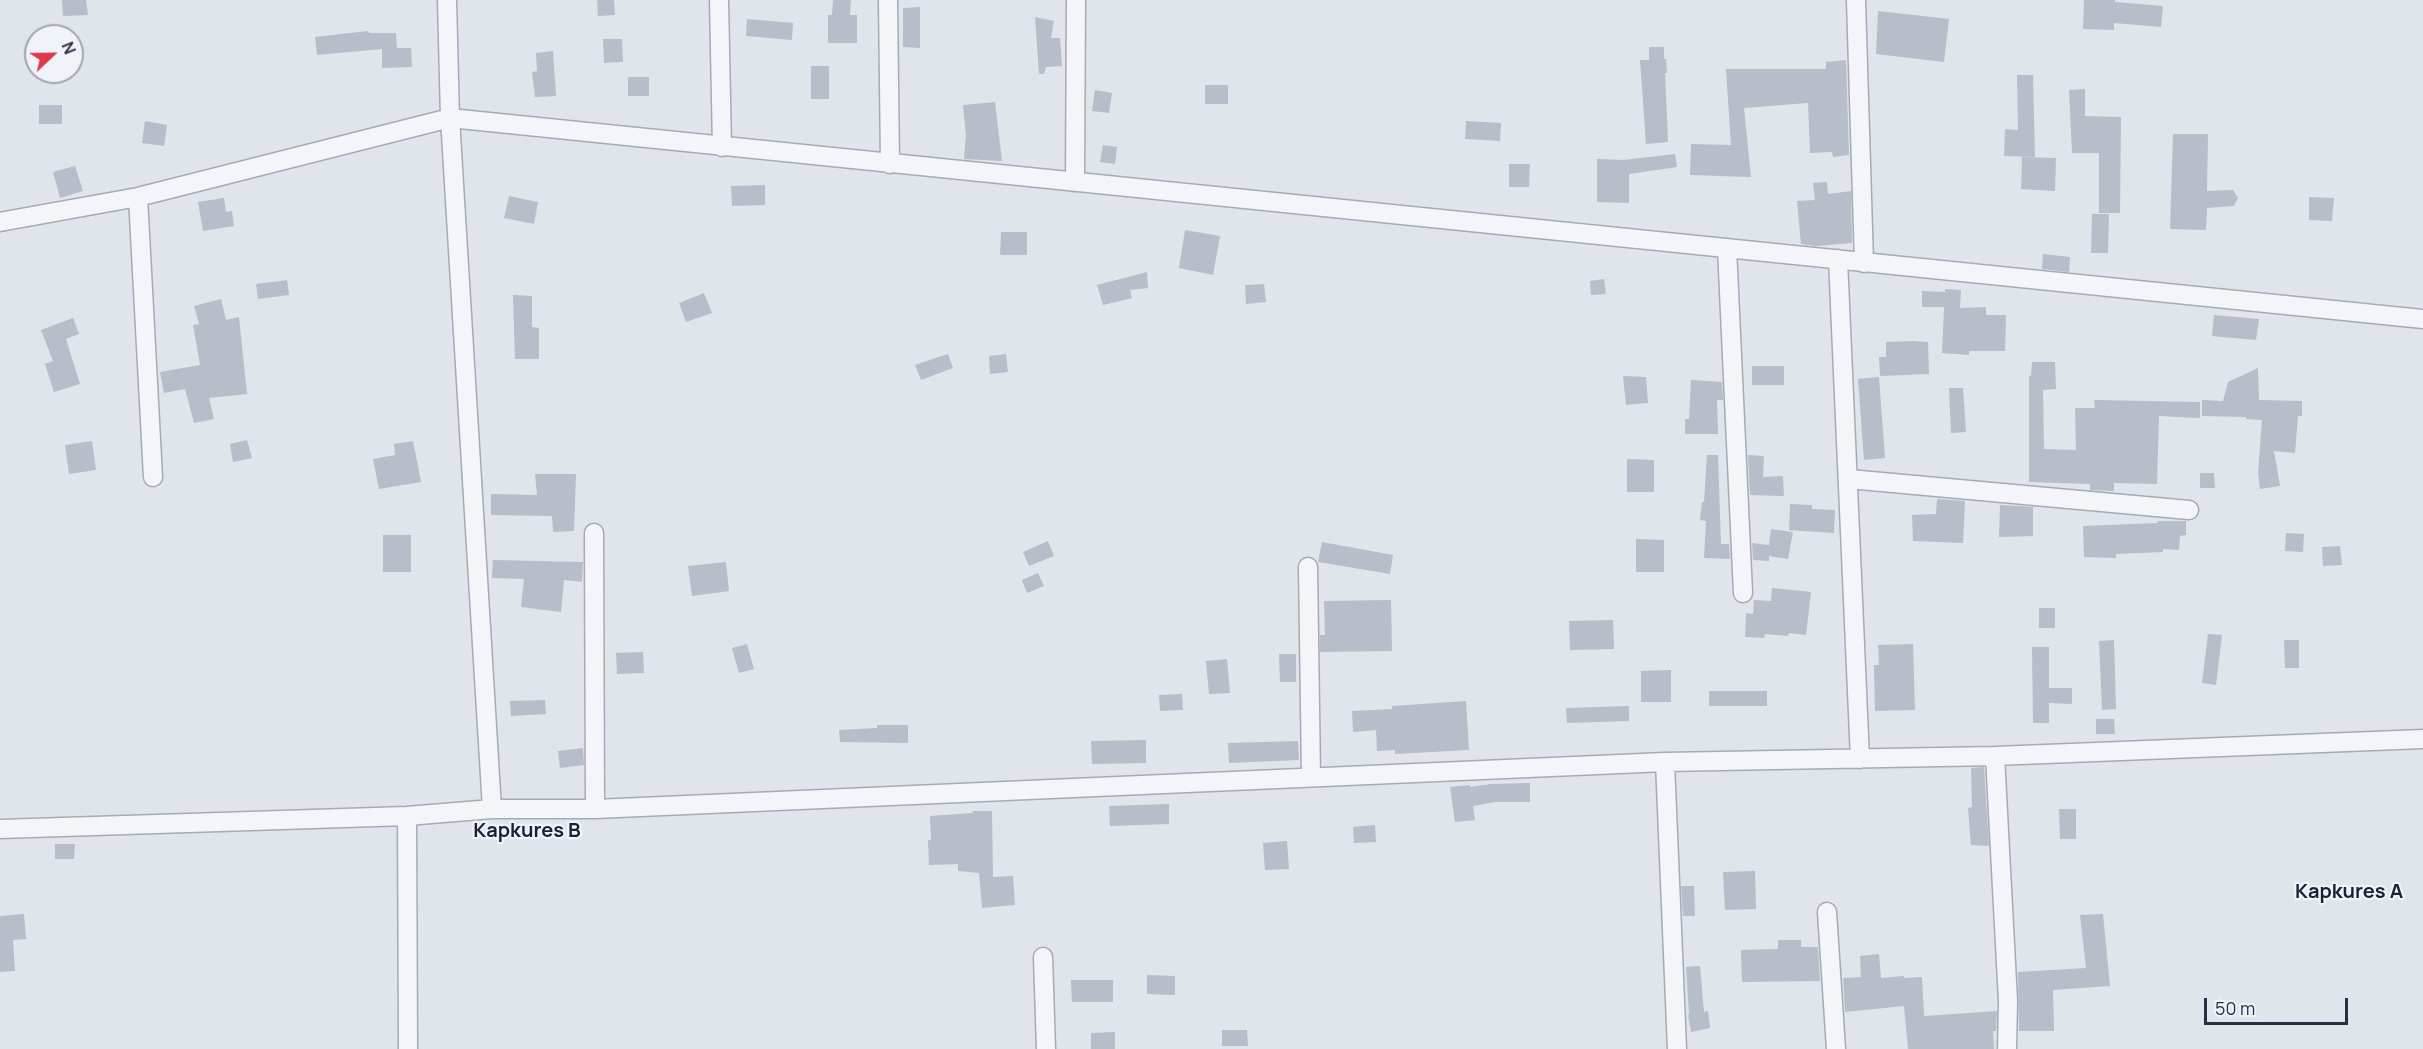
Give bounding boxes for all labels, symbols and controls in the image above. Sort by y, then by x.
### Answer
north arrow [24,24,84,84]
text: N [56,39,81,57]
district label: Kapkures B [473,819,581,843]
district label: Kapkures A [2295,880,2403,904]
scale bar [2207,986,2351,1024]
text: 50 m [2215,996,2255,1020]

